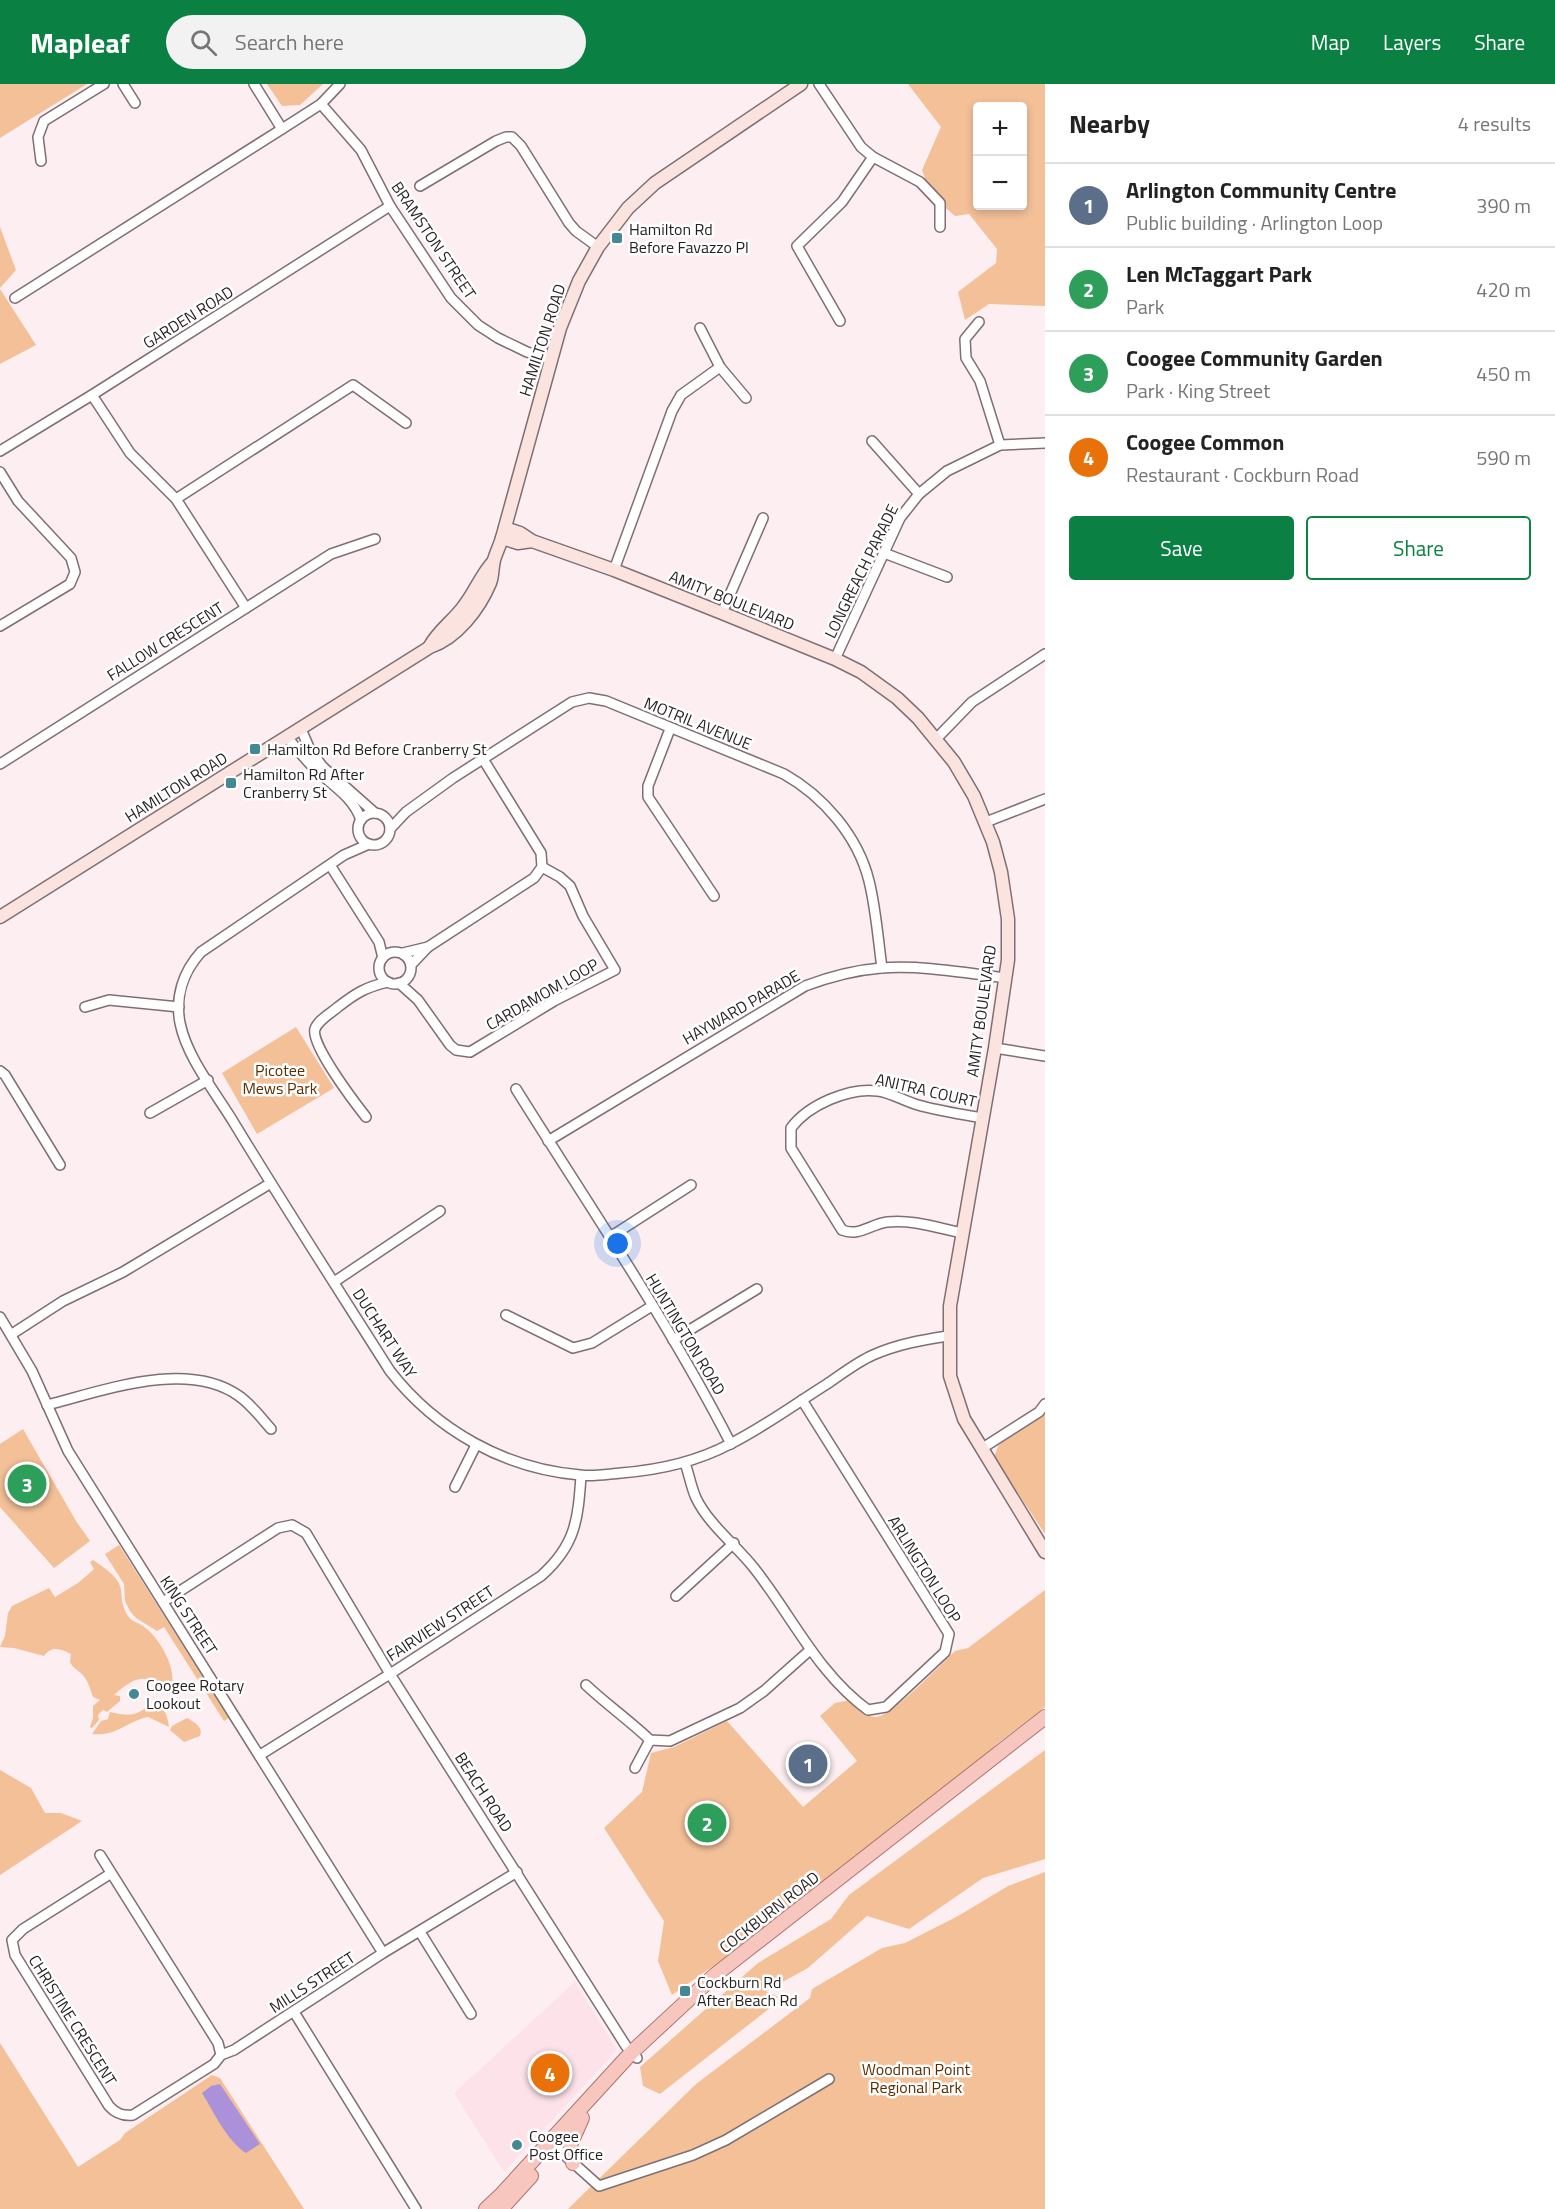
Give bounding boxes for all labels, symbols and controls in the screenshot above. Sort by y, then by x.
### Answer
search box [166,15,586,69]
text: Mapleaf [30,21,130,64]
text: Search here [235,25,344,59]
icon: search [187,26,220,59]
text: Map [1311,26,1350,58]
text: Layers [1383,26,1441,58]
text: Share [1474,26,1525,58]
map controls [973,102,1027,210]
button: + [973,102,1027,156]
text: Nearby [1069,104,1150,143]
text: 4 results [1458,108,1531,139]
button: − [973,156,1027,210]
text: Arlington Community Centre [1126,173,1397,207]
street label: BRAMSTON STREET [386,176,483,304]
text: 1 [1083,190,1094,221]
text: 390 m [1476,190,1531,221]
text: Public building · Arlington Loop [1126,207,1383,238]
place label: Hamilton Rd Before Favazzo Pl [629,217,749,259]
marker: Hamilton Rd Before Favazzo Pl [610,231,624,245]
text: Len McTaggart Park [1126,257,1312,291]
text: 2 [1083,274,1094,305]
text: 420 m [1476,274,1531,305]
street label: GARDEN ROAD [138,280,238,354]
street label: HAMILTON ROAD [513,281,571,399]
text: Park [1126,291,1164,322]
text: Coogee Community Garden [1126,341,1383,375]
text: 3 [1083,358,1094,389]
text: 450 m [1476,358,1531,389]
text: Park · King Street [1126,375,1270,406]
text: Coogee Common [1126,425,1284,459]
text: 4 [1083,442,1094,473]
text: 590 m [1476,442,1531,473]
text: Restaurant · Cockburn Road [1126,459,1359,490]
street label: LONGREACH PARADE [818,500,904,642]
button: Save [1069,516,1294,580]
button: Share [1306,516,1531,580]
street label: AMITY BOULEVARD [666,564,798,636]
street label: FALLOW CRESCENT [102,595,228,687]
street label: MOTRIL AVENUE [641,690,756,756]
place label: Hamilton Rd Before Cranberry St [267,737,487,761]
marker: Hamilton Rd Before Cranberry St [248,742,262,756]
street label: HAMILTON ROAD [120,746,232,828]
place label: Hamilton Rd After Cranberry St [243,762,365,804]
marker: Hamilton Rd After Cranberry St [224,776,238,790]
street label: AMITY BOULEVARD [960,943,1002,1079]
street label: CARDAMOM LOOP [481,952,603,1036]
street label: HAYWARD PARADE [678,963,804,1050]
park label: Picotee Mews Park [242,1058,318,1100]
street label: ANITRA COURT [873,1067,979,1113]
your location [603,1229,632,1258]
street label: HUNTINGTON ROAD [640,1269,732,1399]
street label: DUCHART WAY [347,1283,423,1383]
pin: 3 [8,1462,46,1506]
street label: ARLINGTON LOOP [882,1511,968,1627]
street label: KING STREET [154,1571,224,1660]
street label: FAIRVIEW STREET [382,1579,499,1667]
place label: Coogee Rotary Lookout [146,1673,245,1715]
marker: Coogee Rotary Lookout [127,1687,141,1701]
pin: 1 [788,1742,828,1786]
street label: BEACH ROAD [449,1747,519,1837]
pin: 2 [688,1800,726,1846]
street label: COCKBURN ROAD [714,1865,824,1959]
street label: MILLS STREET [264,1945,360,2019]
street label: CHRISTINE CRESCENT [23,1950,123,2091]
place label: Cockburn Rd After Beach Rd [697,1970,798,2012]
marker: Cockburn Rd After Beach Rd [678,1984,692,1998]
pin: 4 [530,2050,570,2096]
park label: Woodman Point Regional Park [862,2057,971,2099]
place label: Coogee Post Office [529,2124,603,2166]
marker: Coogee Post Office [510,2138,524,2152]

